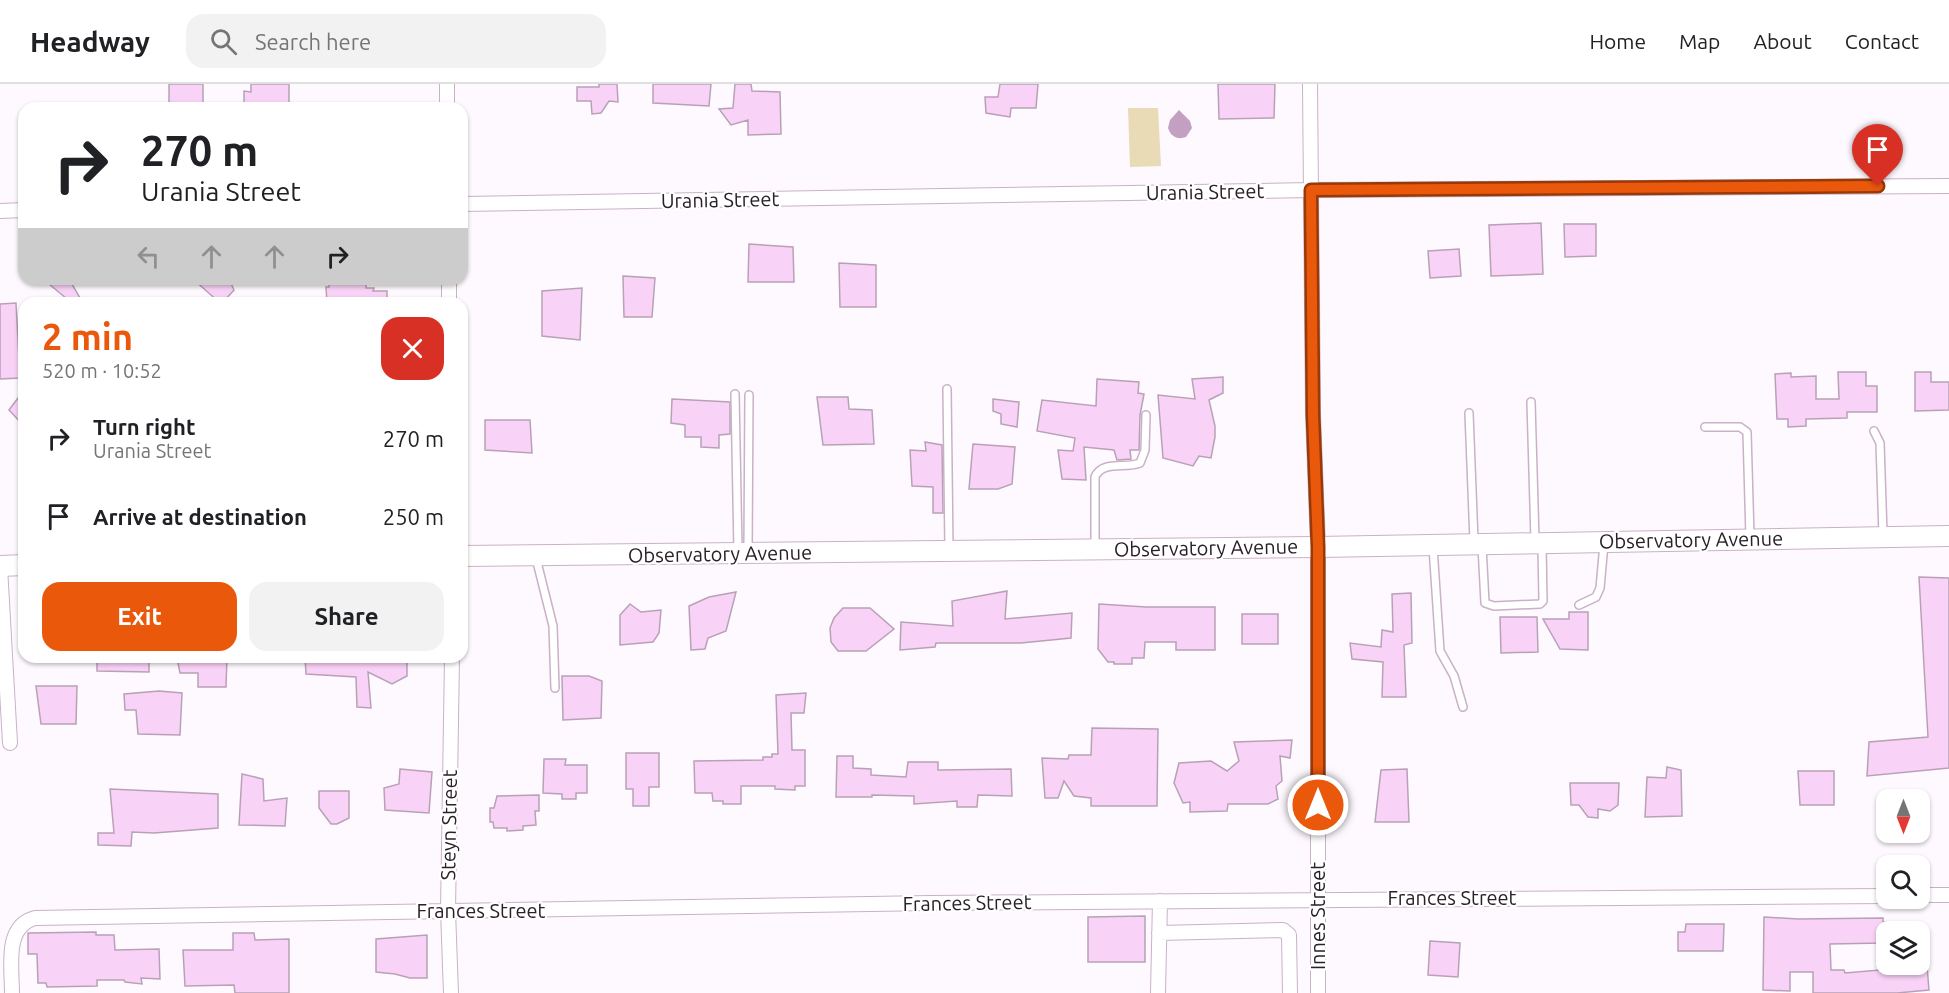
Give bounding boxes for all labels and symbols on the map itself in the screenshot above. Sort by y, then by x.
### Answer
pin [1852,124,1903,186]
street label: Urania Street [1146,179,1265,204]
street label: Urania Street [661,187,780,212]
street label: Observatory Avenue [1599,526,1783,553]
street label: Observatory Avenue [1114,534,1298,561]
street label: Observatory Avenue [628,540,812,567]
street label: Steyn Street [436,769,461,881]
position arrow [1286,773,1350,837]
north arrow [1876,789,1930,843]
street label: Innes Street [1306,862,1329,970]
street label: Frances Street [1388,886,1517,909]
street label: Frances Street [902,890,1032,915]
street label: Frances Street [417,899,546,922]

